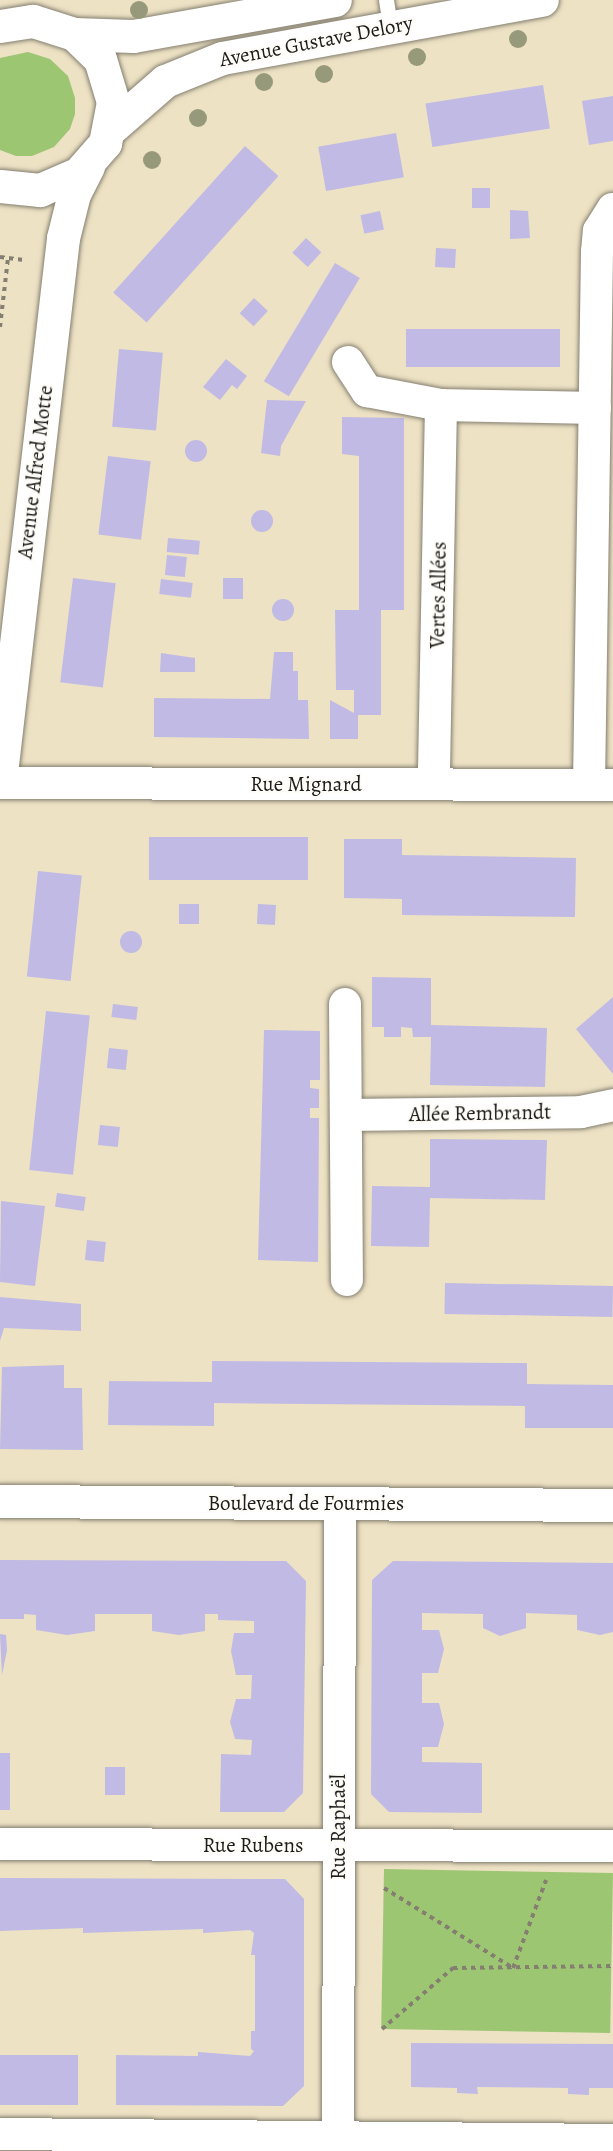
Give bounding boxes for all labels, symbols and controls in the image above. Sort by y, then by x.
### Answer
street label: Avenue Gustave Delory [217,10,415,72]
street label: Avenue Alfred Motte [12,384,58,560]
street label: Vertes Allées [424,541,452,649]
street label: Rue Mignard [250,771,362,797]
street label: Allée Rembrandt [409,1099,551,1127]
street label: Boulevard de Fourmies [208,1490,404,1516]
street label: Rue Raphaël [325,1774,351,1880]
street label: Rue Rubens [203,1832,303,1858]

